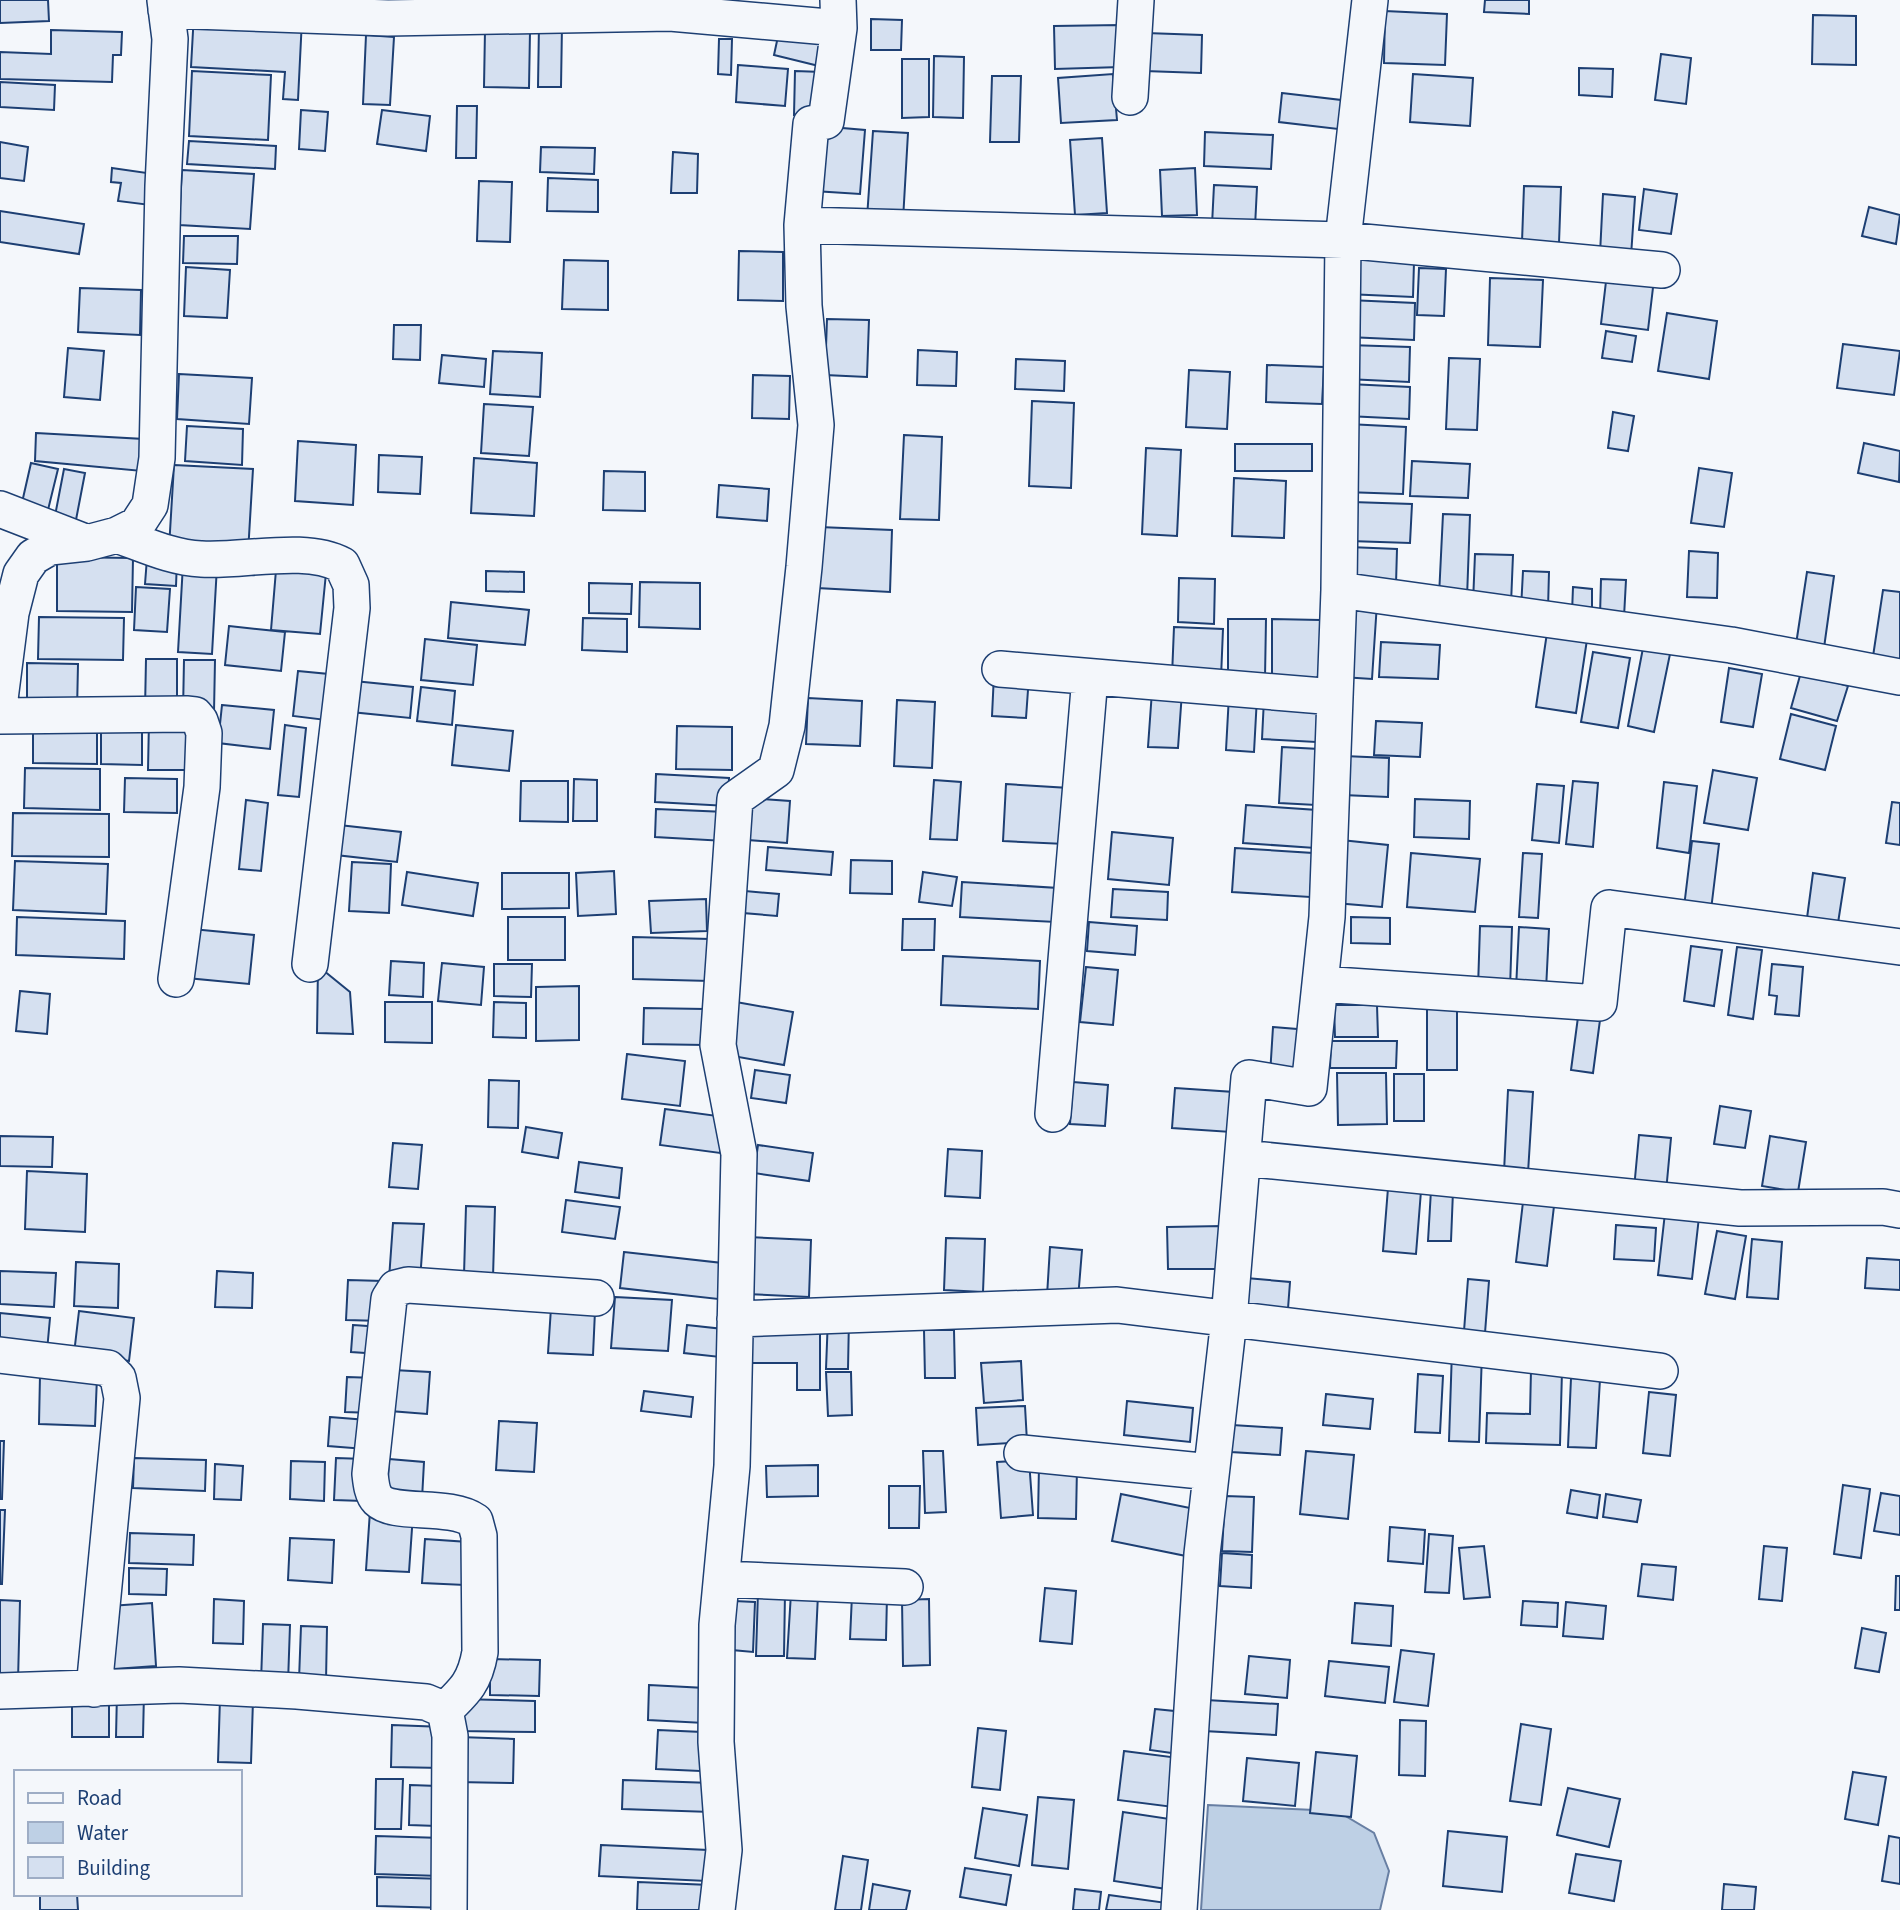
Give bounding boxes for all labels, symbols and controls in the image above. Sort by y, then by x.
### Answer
legend [14,1770,242,1896]
text: Road [77,1783,122,1813]
text: Water [77,1818,129,1848]
text: Building [77,1853,151,1883]

